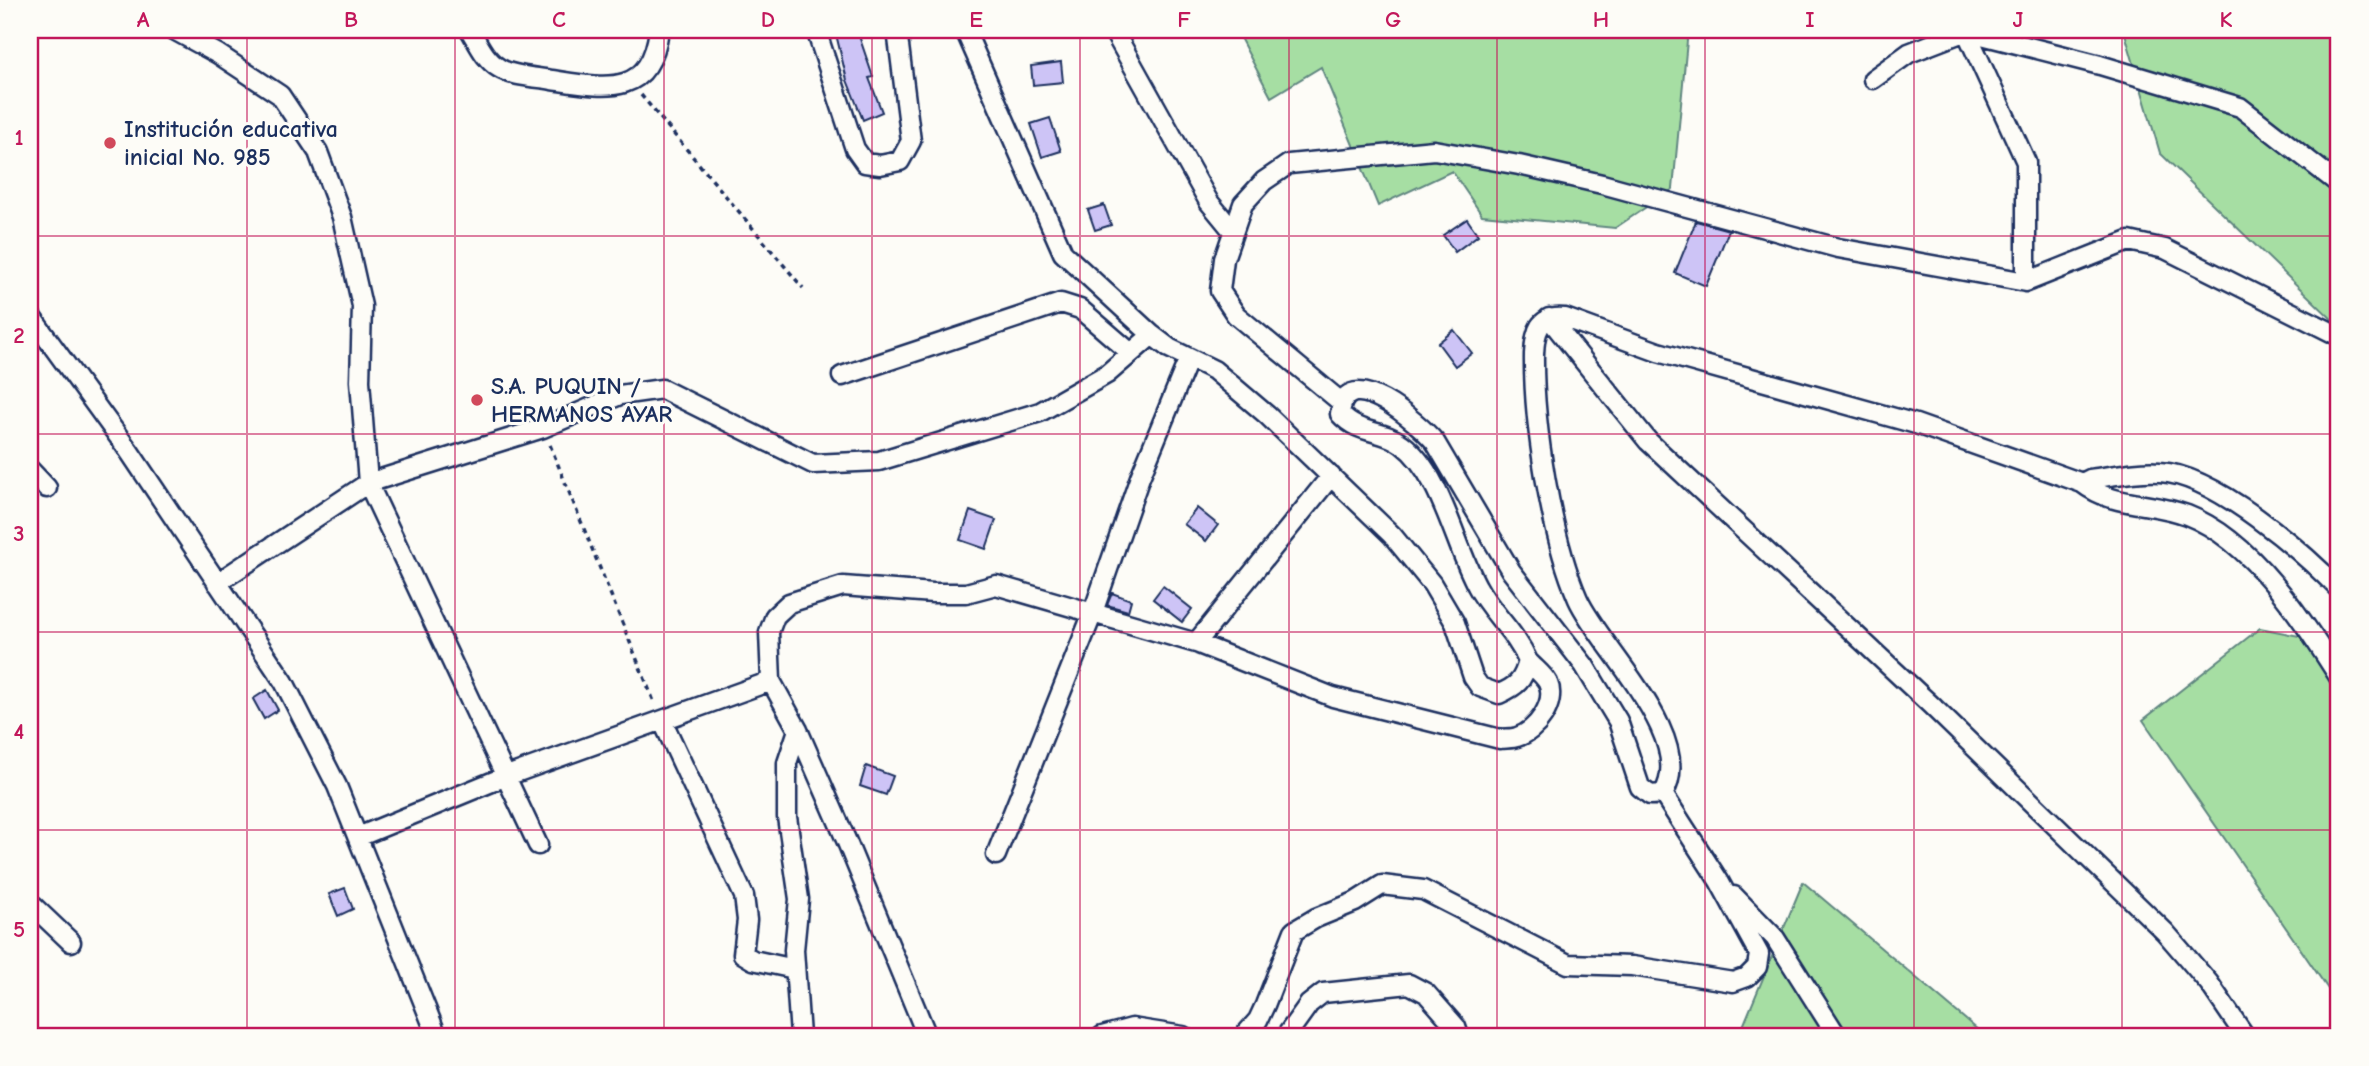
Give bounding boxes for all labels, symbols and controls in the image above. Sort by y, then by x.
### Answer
text: A [137,6,150,33]
text: B [344,6,358,33]
text: C [552,6,566,33]
text: D [761,6,775,33]
text: E [969,6,983,33]
text: F [1177,6,1191,33]
text: G [1385,6,1401,33]
text: H [1593,6,1609,33]
text: I [1805,6,1815,33]
text: J [2013,6,2024,33]
text: K [2220,6,2233,33]
place label: Institución educativa inicial No. 985 [124,115,338,171]
text: 1 [14,124,24,151]
marker: Institución educativa inicial No. 985 [102,135,118,151]
text: 2 [13,322,25,349]
place label: S.A. PUQUIN / HERMANOS AYAR [491,372,672,428]
marker: S.A. PUQUIN / HERMANOS AYAR [469,392,485,408]
text: 3 [13,520,25,547]
text: 4 [14,718,25,745]
text: 5 [13,916,25,943]

